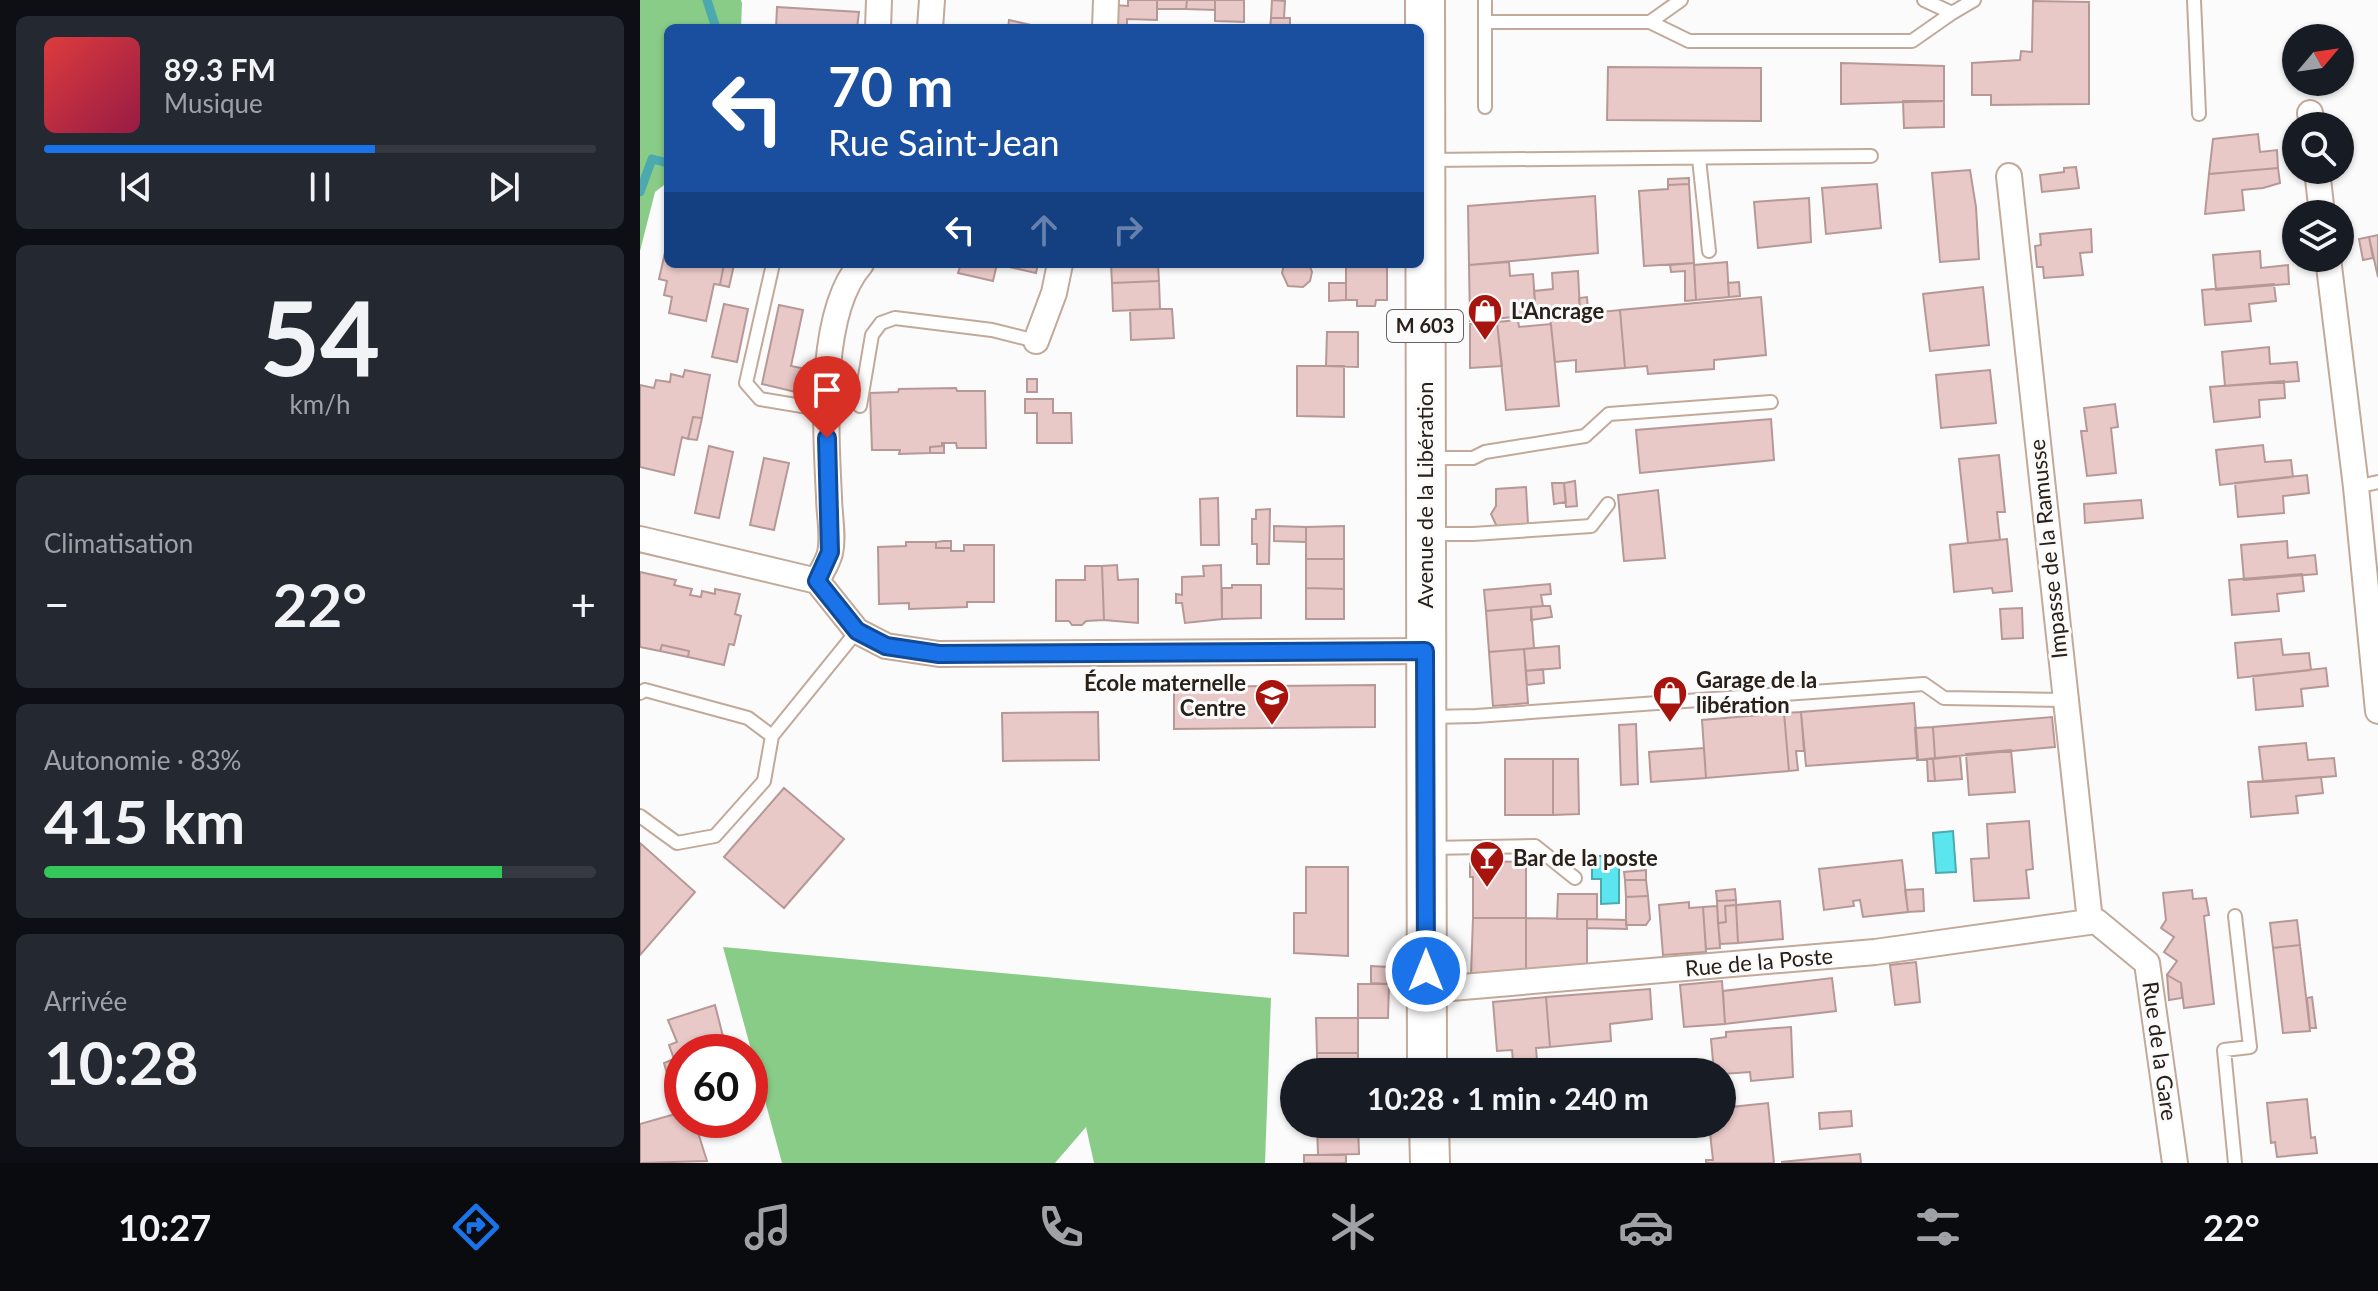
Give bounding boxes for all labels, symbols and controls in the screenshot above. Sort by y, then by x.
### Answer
north arrow [2282,24,2354,96]
map controls [2282,24,2354,272]
text: 89.3 FM [164,51,276,87]
text: 70 m [828,52,953,119]
icon: left [696,56,800,160]
text: Musique [164,87,263,119]
button: search [2282,112,2354,184]
text: Rue Saint-Jean [828,120,1060,164]
icon: previous [114,165,158,209]
icon: pause [298,165,342,209]
icon: next [482,165,526,209]
button: layers [2282,200,2354,272]
icon: left [938,208,982,252]
icon: ahead [1022,208,1066,252]
icon: right [1106,208,1150,252]
text: 54 [260,273,380,398]
shop icon: L'Ancrage [1466,292,1504,342]
place label: L'Ancrage [1511,297,1604,324]
road number: M 603 [1387,310,1463,342]
pin [793,356,861,438]
icon: arrive [805,368,849,412]
street label: Avenue de la Libération [1411,381,1438,609]
text: km/h [290,388,350,420]
street label: Impasse de la Ramusse [2023,438,2072,660]
text: Climatisation [44,527,193,559]
text: 22° [273,568,367,640]
text: − [44,578,70,630]
text: + [570,578,596,630]
place label: Garage de la libération [1696,666,1817,718]
place label: École maternelle Centre [1084,669,1246,721]
shop icon: Garage de la libération [1651,674,1689,724]
school or university icon: École maternelle Centre [1253,677,1291,727]
text: Autonomie · 83% [44,744,241,776]
text: 415 km [44,785,245,857]
bar icon: Bar de la poste [1468,839,1506,889]
place label: Bar de la poste [1513,844,1658,871]
position arrow [1384,929,1468,1013]
street label: Rue de la Poste [1684,942,1834,981]
street label: Rue de la Gare [2137,980,2184,1122]
text: Arrivée [44,985,127,1017]
text: 10:28 [44,1026,199,1098]
speed limit sign: 60 [664,1034,768,1138]
text: 10:28 · 1 min · 240 m [1367,1080,1649,1116]
icon: directions [448,1199,504,1255]
icon: music [740,1199,796,1255]
icon: phone [1033,1199,1089,1255]
icon: climate [1325,1199,1381,1255]
icon: car [1618,1199,1674,1255]
icon: filters [1910,1199,1966,1255]
text: 10:27 [118,1205,211,1249]
text: 22° [2203,1205,2260,1249]

